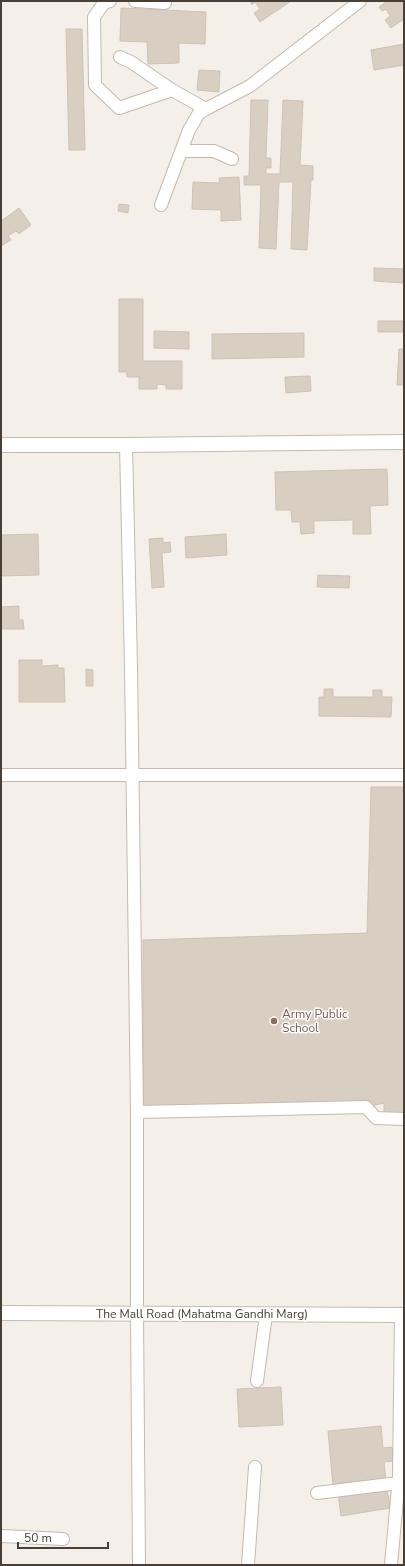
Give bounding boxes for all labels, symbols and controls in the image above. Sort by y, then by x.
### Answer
place label: Army Public School [282,1006,348,1036]
marker: Army Public School [269,1016,279,1026]
street label: The Mall Road (Mahatma Gandhi Marg) [96,1306,308,1322]
scale bar [18,1524,108,1550]
text: 50 m [24,1530,52,1546]

